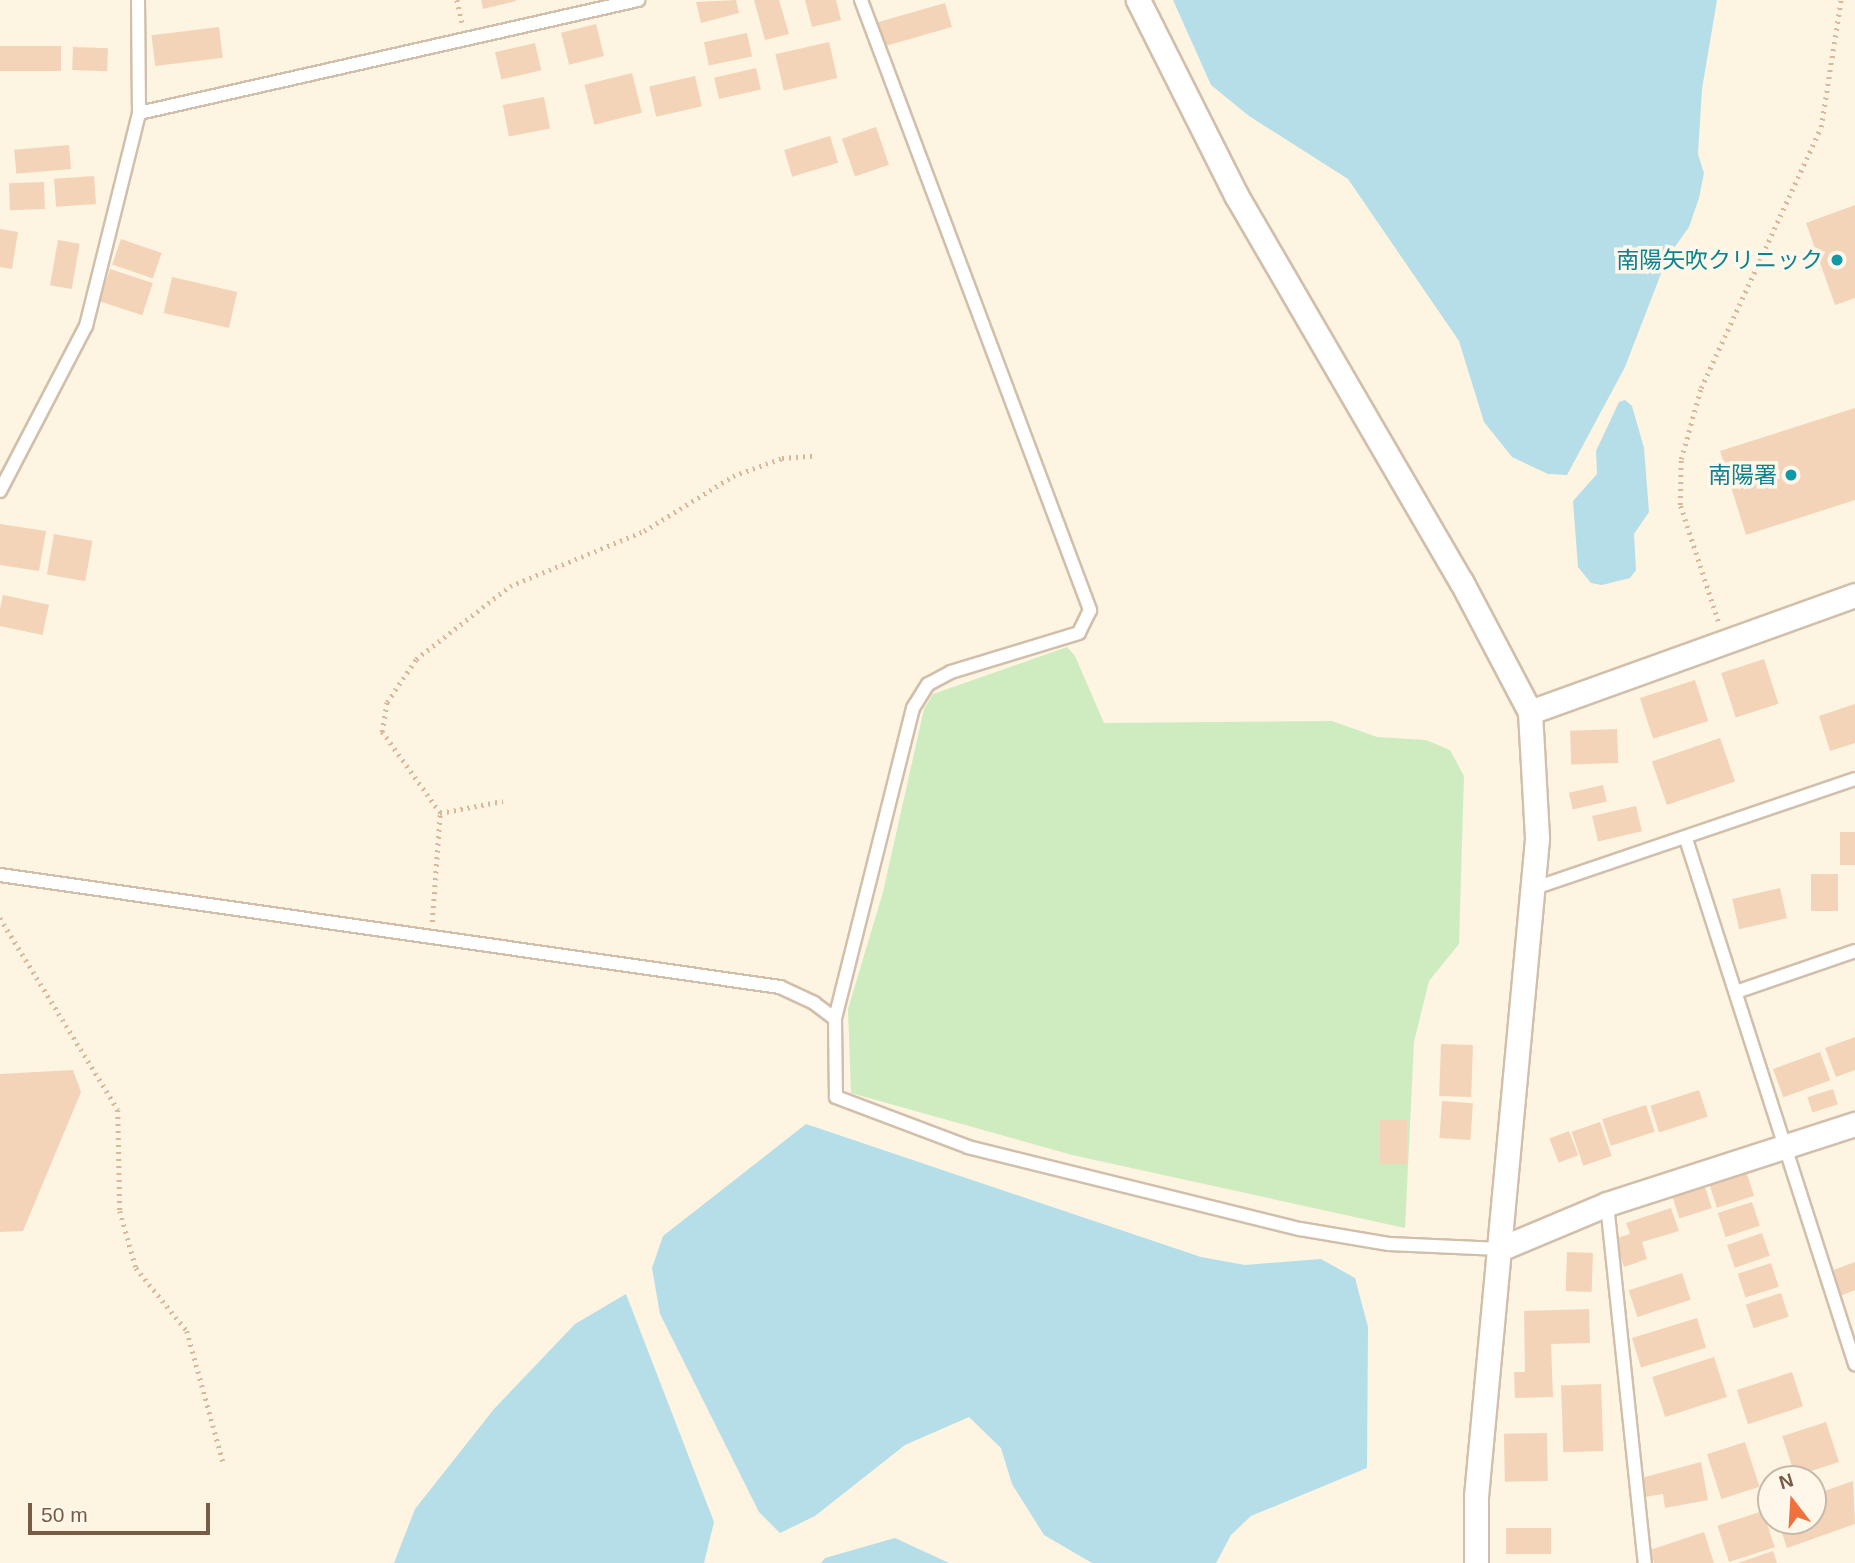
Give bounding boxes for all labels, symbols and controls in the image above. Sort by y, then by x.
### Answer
place label: 南陽矢吹クリニック [1616,246,1823,274]
marker: 南陽矢吹クリニック [1829,252,1845,268]
place label: 南陽署 [1708,461,1777,489]
marker: 南陽署 [1783,467,1799,483]
north arrow [1757,1465,1827,1535]
text: N [1777,1469,1796,1493]
scale bar [32,1490,214,1534]
text: 50 m [41,1503,88,1526]

